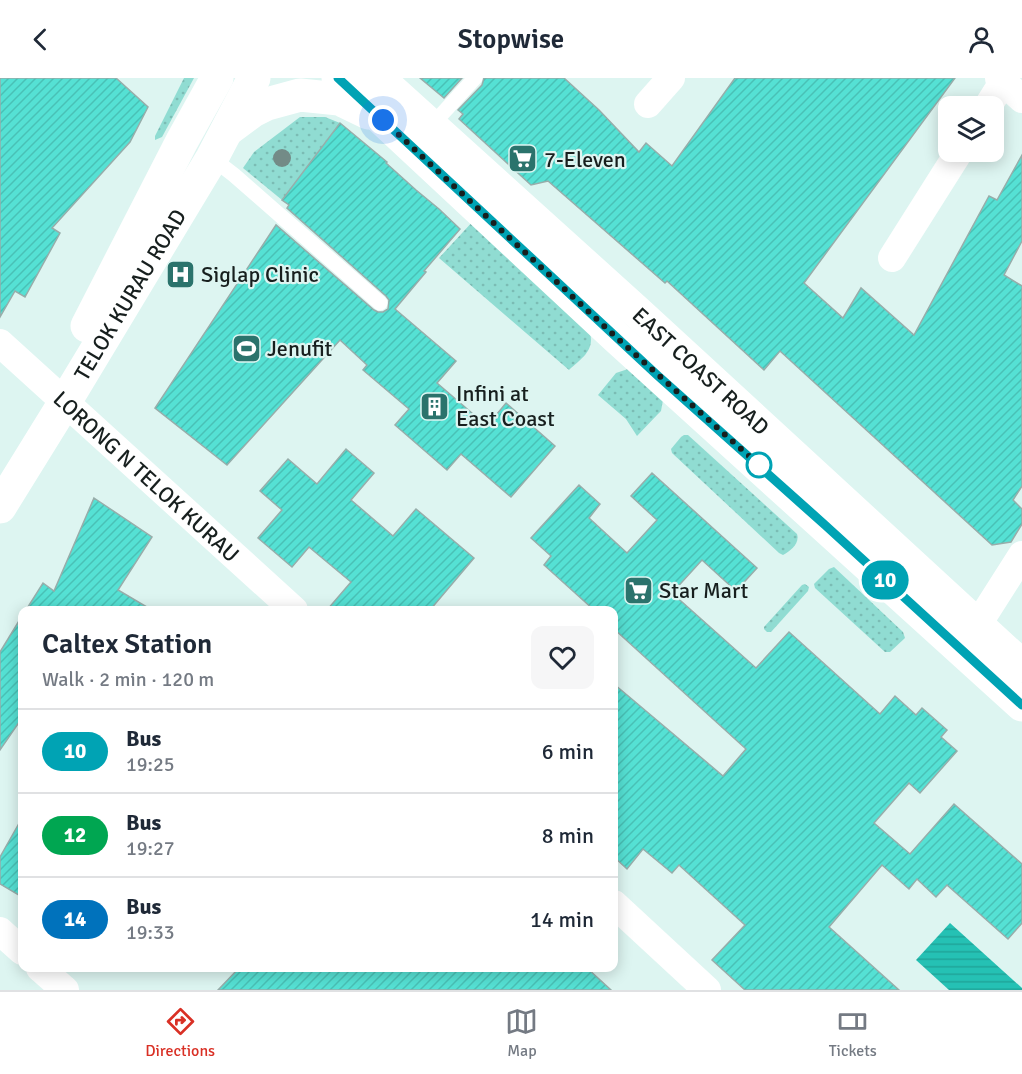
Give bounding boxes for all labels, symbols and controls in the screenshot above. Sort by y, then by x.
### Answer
icon: back [24,23,57,56]
text: Stopwise [458,23,564,56]
icon: person [965,23,998,56]
map controls [938,96,1004,162]
button: layers [938,96,1004,162]
your location [368,105,398,135]
supermarket icon: 7-Eleven [507,143,539,175]
place label: 7-Eleven [544,146,626,173]
street label: TELOK KURAU ROAD [68,204,192,385]
hospital icon: Siglap Clinic [164,258,196,290]
place label: Siglap Clinic [201,261,319,288]
street label: EAST COAST ROAD [627,302,775,441]
sports icon: Jenufit [230,332,262,364]
place label: Jenufit [267,335,333,362]
place label: Infini at East Coast [456,380,555,432]
street label: LORONG N TELOK KURAU [48,385,245,568]
building icon: Infini at East Coast [419,390,451,422]
unlabelled marker [746,452,772,478]
line badge: 10 [858,560,912,600]
text: 10 [874,567,896,593]
supermarket icon: Star Mart [622,574,654,606]
place label: Star Mart [659,577,748,604]
button: heart [531,626,594,689]
text: Caltex Station [42,627,212,661]
text: Walk · 2 min · 120 m [42,667,214,692]
text: Bus [126,725,161,752]
text: 10 [64,738,86,764]
text: 6 min [542,738,594,765]
text: 19:25 [126,752,175,777]
text: Bus [126,809,161,836]
text: 12 [64,822,86,848]
text: 8 min [542,822,594,849]
text: 19:27 [126,836,175,861]
text: Bus [126,893,161,920]
text: 14 [64,906,86,932]
text: 14 min [530,906,594,933]
text: 19:33 [126,920,175,945]
tab: Directions [145,1005,215,1061]
tab: Map [505,1005,538,1061]
tab: Tickets [829,1005,877,1061]

